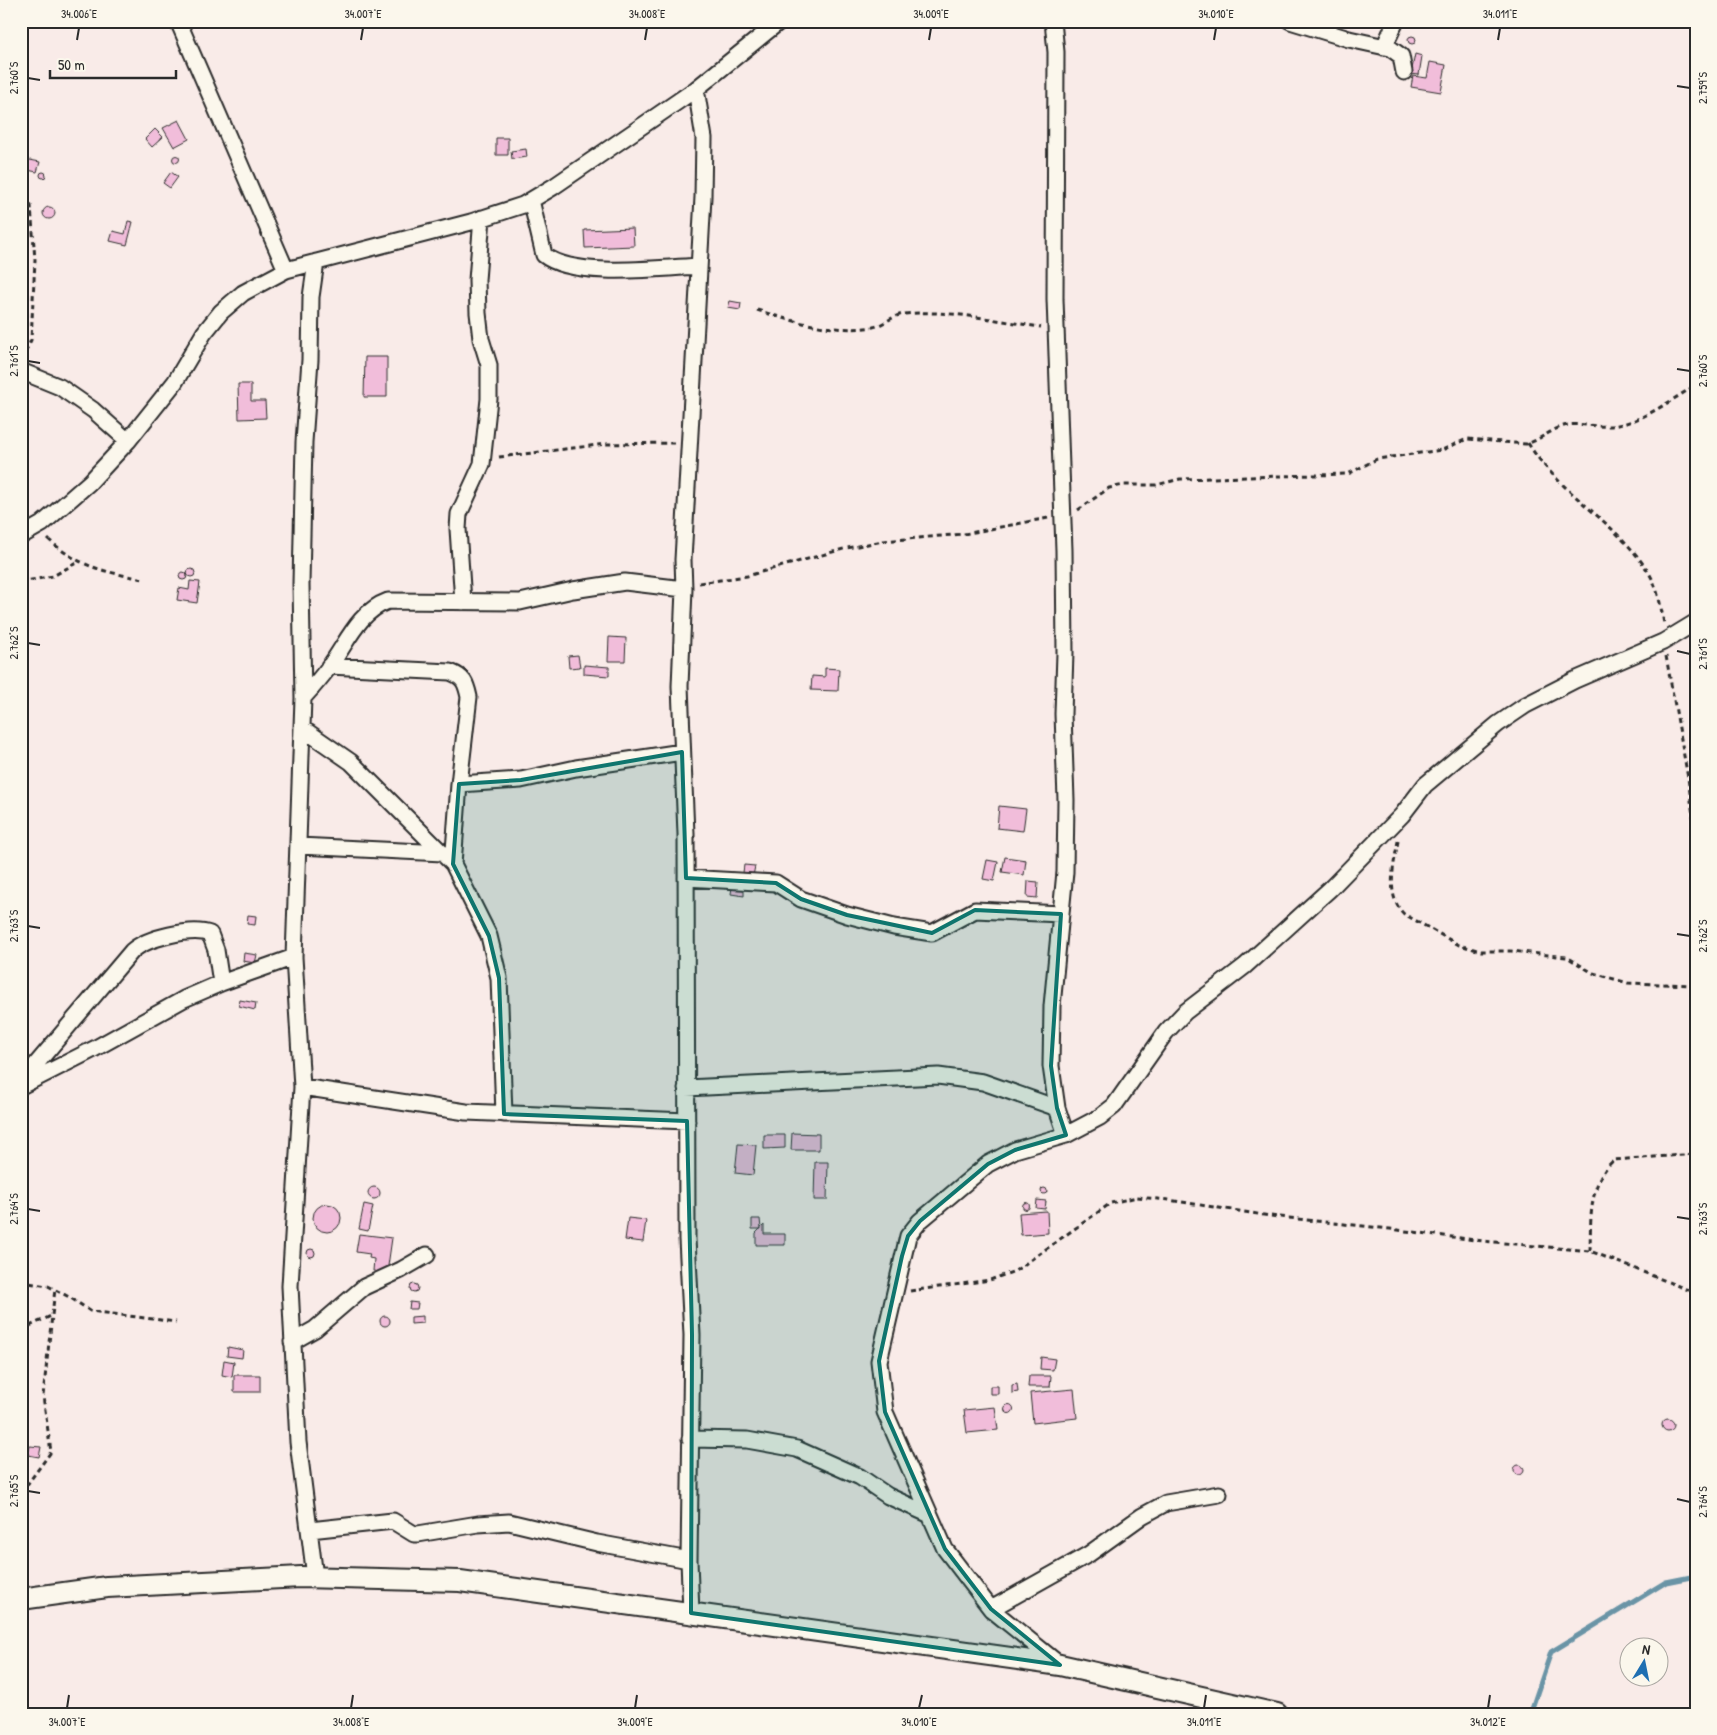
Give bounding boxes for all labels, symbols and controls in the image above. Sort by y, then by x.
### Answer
text: 34.006°E [61,5,98,22]
text: 34.007°E [344,5,382,22]
text: 34.008°E [629,5,666,22]
text: 34.009°E [913,5,950,22]
text: 34.010°E [1198,5,1235,22]
text: 34.011°E [1483,5,1518,22]
scale bar [50,48,176,80]
text: 50 m [58,54,85,75]
text: 2.760°S [5,61,22,94]
text: 2.759°S [1694,72,1711,104]
text: 2.761°S [5,345,22,377]
text: 2.760°S [1694,354,1711,387]
text: 2.762°S [5,626,22,659]
text: 2.761°S [1694,638,1711,670]
text: 2.763°S [5,909,22,942]
text: 2.762°S [1694,919,1711,952]
text: 2.764°S [5,1193,22,1225]
text: 2.763°S [1694,1202,1711,1235]
text: 2.765°S [5,1474,22,1507]
text: 2.764°S [1694,1486,1711,1518]
north arrow [1620,1638,1670,1688]
text: N [1641,1639,1652,1659]
text: 34.007°E [48,1713,86,1730]
text: 34.008°E [333,1713,370,1730]
text: 34.009°E [617,1713,654,1730]
text: 34.010°E [901,1713,938,1730]
text: 34.011°E [1187,1713,1222,1730]
text: 34.012°E [1470,1713,1507,1730]

